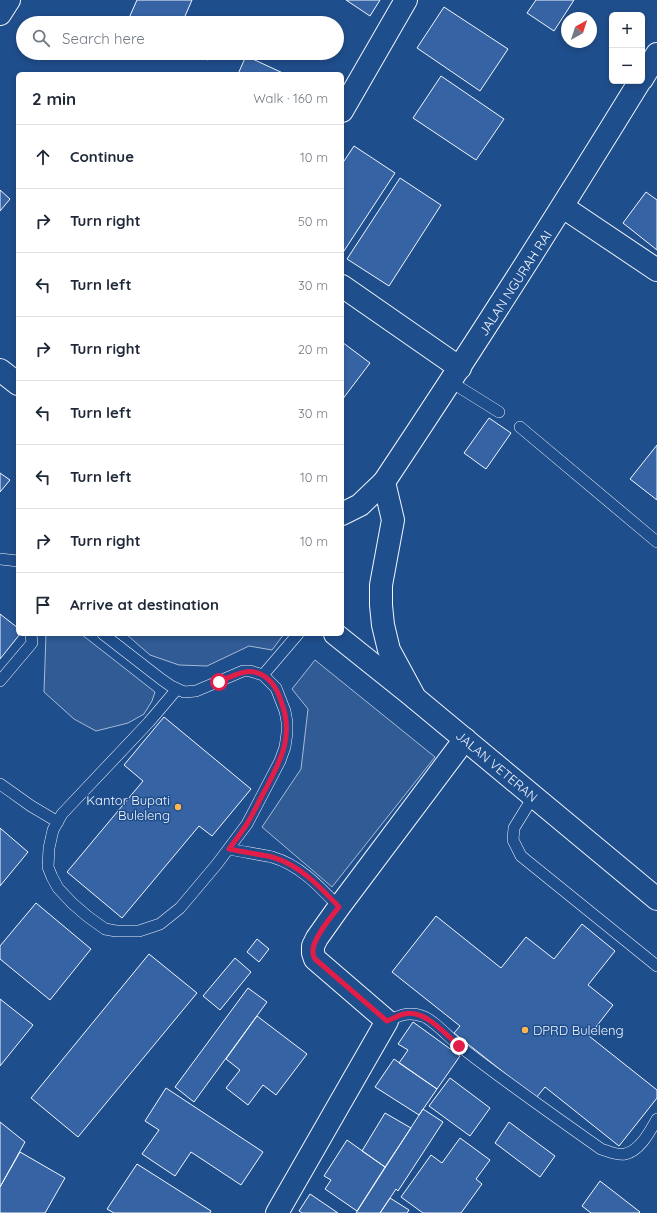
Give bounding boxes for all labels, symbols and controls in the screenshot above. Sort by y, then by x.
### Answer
north arrow [561,12,597,48]
map controls [609,12,645,84]
button: + [609,12,645,48]
search box [16,16,344,60]
icon: search [30,27,52,49]
text: Search here [62,29,145,48]
button: − [609,48,645,84]
text: 2 min [32,88,76,109]
text: Walk · 160 m [253,90,328,106]
icon: ahead [32,146,54,168]
text: Continue [70,147,134,166]
text: 10 m [300,149,328,165]
icon: right [32,210,54,232]
text: Turn right [70,211,141,230]
text: 50 m [298,213,328,229]
street label: JALAN NGURAH RAI [475,227,555,339]
icon: left [32,274,54,296]
text: Turn left [70,275,132,294]
text: 30 m [298,277,328,293]
icon: right [32,338,54,360]
text: Turn right [70,339,141,358]
text: 20 m [298,341,328,357]
icon: left [32,402,54,424]
text: Turn left [70,403,132,422]
text: 30 m [298,405,328,421]
icon: left [32,466,54,488]
text: Turn left [70,467,132,486]
text: 10 m [300,469,328,485]
icon: right [32,530,54,552]
text: Turn right [70,531,141,550]
text: 10 m [300,533,328,549]
icon: arrive [32,594,54,616]
text: Arrive at destination [70,595,219,614]
route start [210,673,228,691]
street label: JALAN VETERAN [453,727,541,805]
place label: Kantor Bupati Buleleng [86,792,170,823]
marker: Kantor Bupati Buleleng [173,802,183,812]
place label: DPRD Buleleng [533,1022,624,1038]
marker: DPRD Buleleng [520,1025,530,1035]
route end [450,1037,468,1055]

